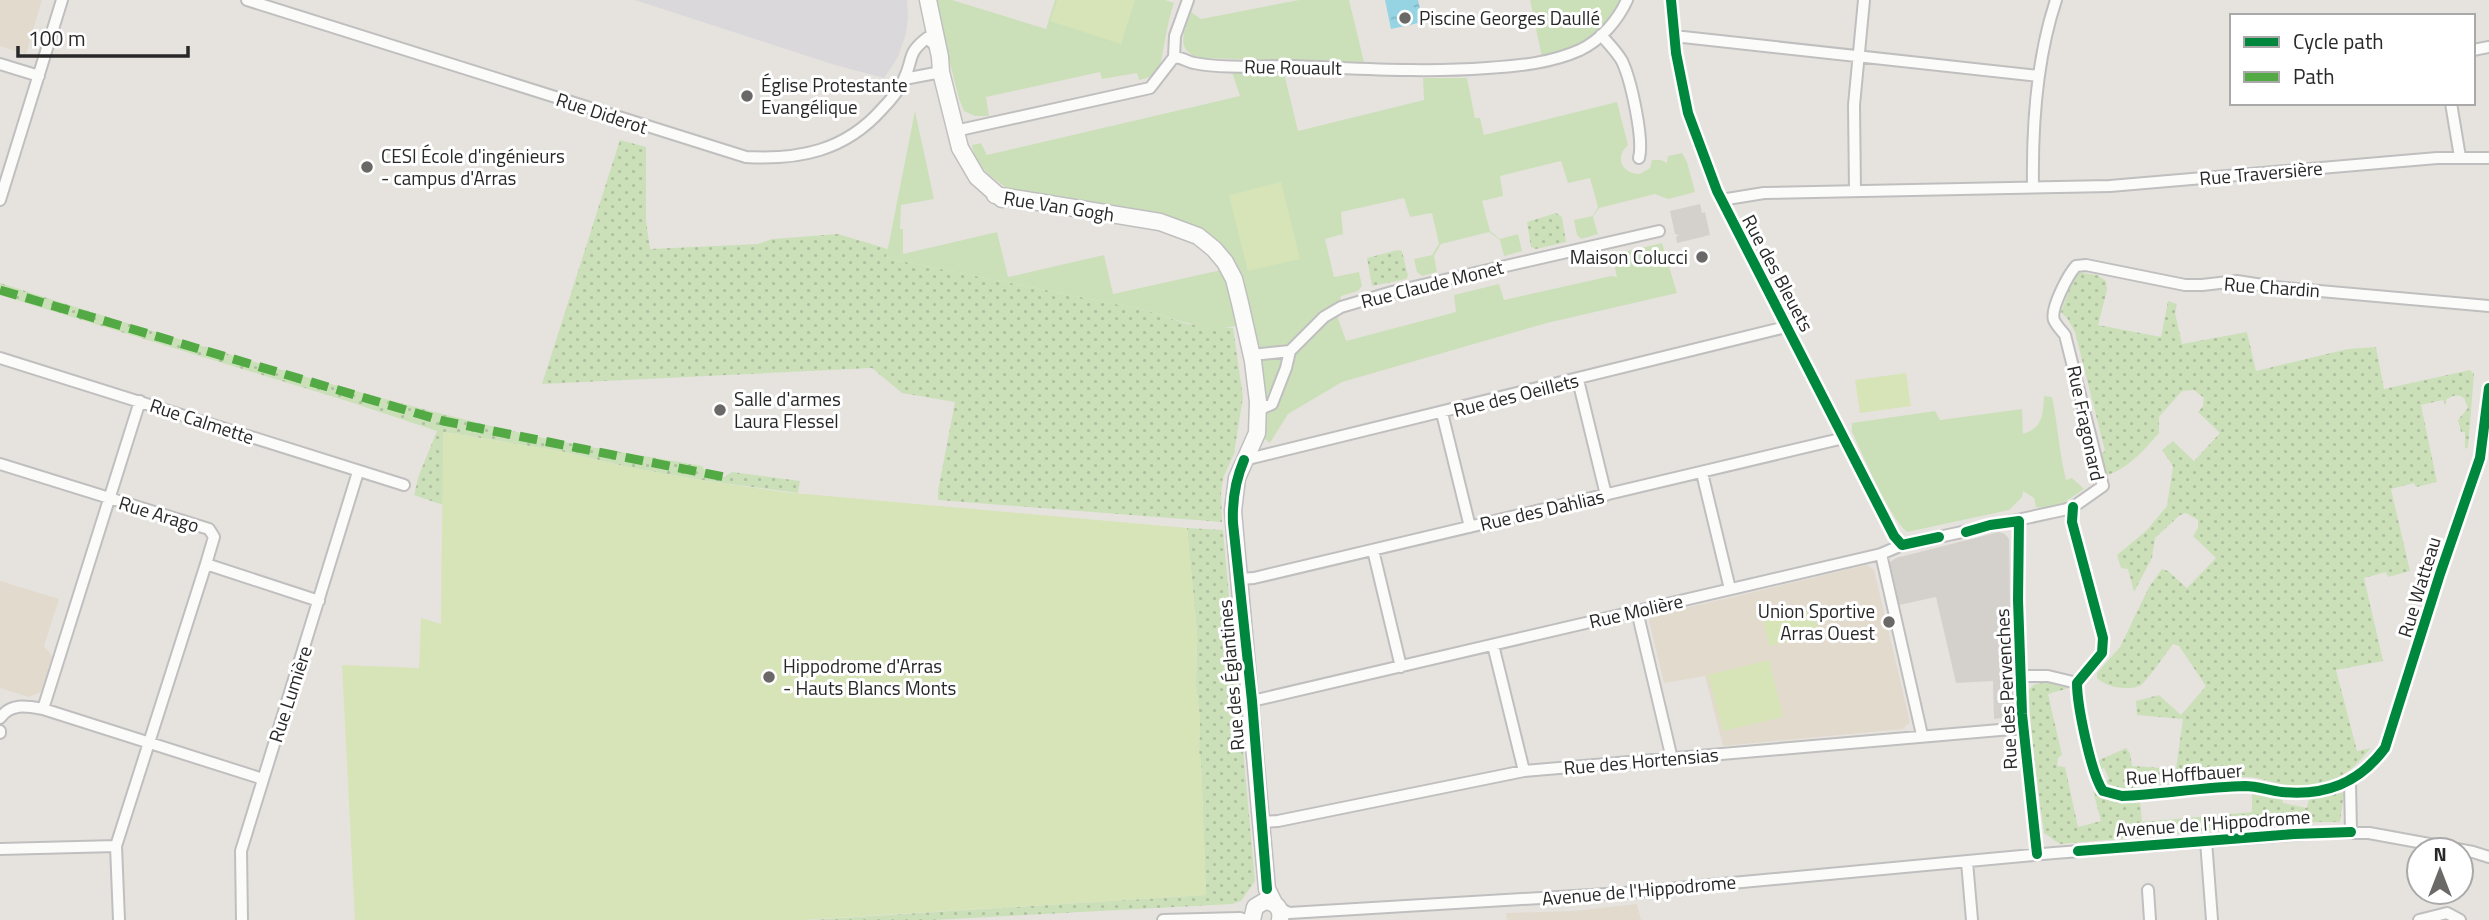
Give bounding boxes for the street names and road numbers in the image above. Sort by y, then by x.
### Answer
street label: Rue Rouault [1244,51,1342,82]
street label: Rue Diderot [553,84,652,141]
street label: Rue Traversière [2198,153,2324,192]
street label: Rue Van Gogh [1002,182,1116,229]
street label: Rue des Bleuets [1735,209,1822,337]
street label: Rue Claude Monet [1358,252,1507,315]
street label: Rue Chardin [2223,269,2321,304]
street label: Rue Fragonard [2060,363,2113,483]
street label: Rue des Oeillets [1450,365,1582,424]
street label: Rue Calmette [146,390,258,451]
street label: Rue des Dahlias [1477,481,1607,538]
street label: Rue Arago [115,488,203,539]
street label: Rue Watteau [2389,533,2448,641]
street label: Rue Molière [1586,586,1686,635]
street label: Rue des Églantines [1209,598,1252,752]
street label: Rue des Pervenches [1987,608,2024,770]
street label: Rue Lumière [260,642,319,746]
street label: Rue des Hortensias [1562,739,1720,782]
street label: Rue Hoffbauer [2125,755,2244,792]
street label: Avenue de l'Hippodrome [2115,801,2311,844]
street label: Avenue de l'Hippodrome [1541,867,1737,912]

